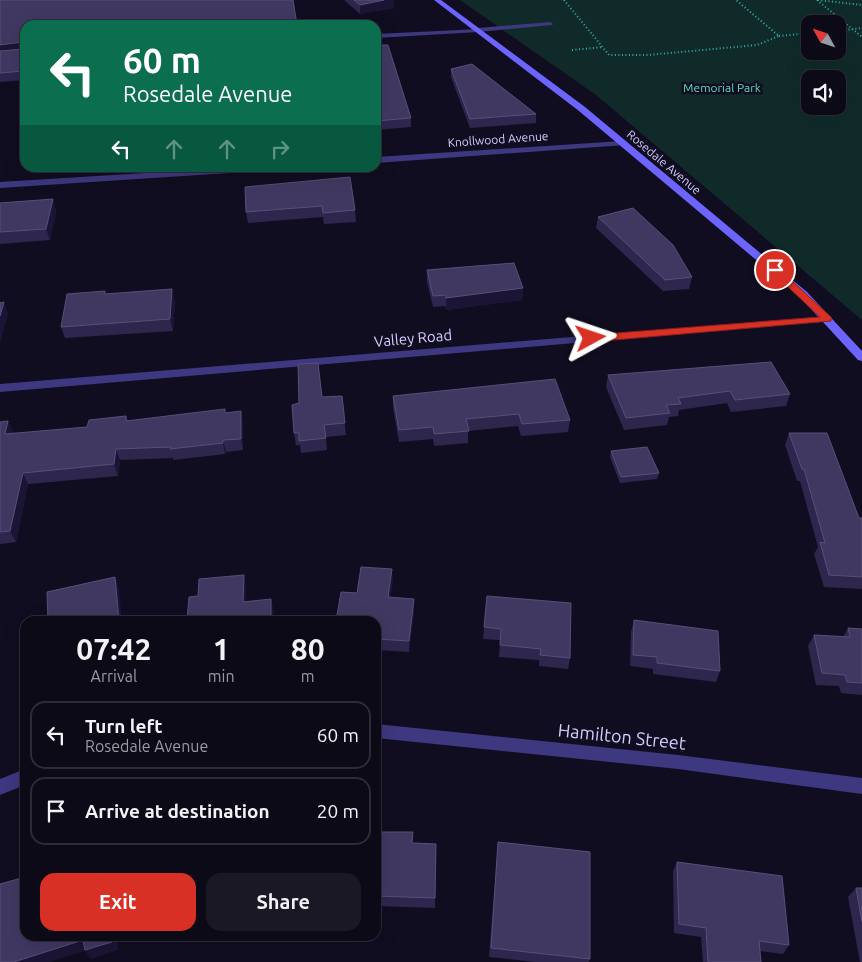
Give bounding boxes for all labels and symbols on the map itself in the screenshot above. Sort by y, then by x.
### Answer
north arrow [801,15,846,60]
park label: Memorial Park [683,81,761,94]
street label: Rosedale Avenue [624,127,704,197]
street label: Knollwood Avenue [447,129,549,149]
pin [754,249,796,291]
position arrow [564,311,616,363]
street label: Valley Road [373,326,453,350]
street label: Hamilton Street [557,719,687,753]

